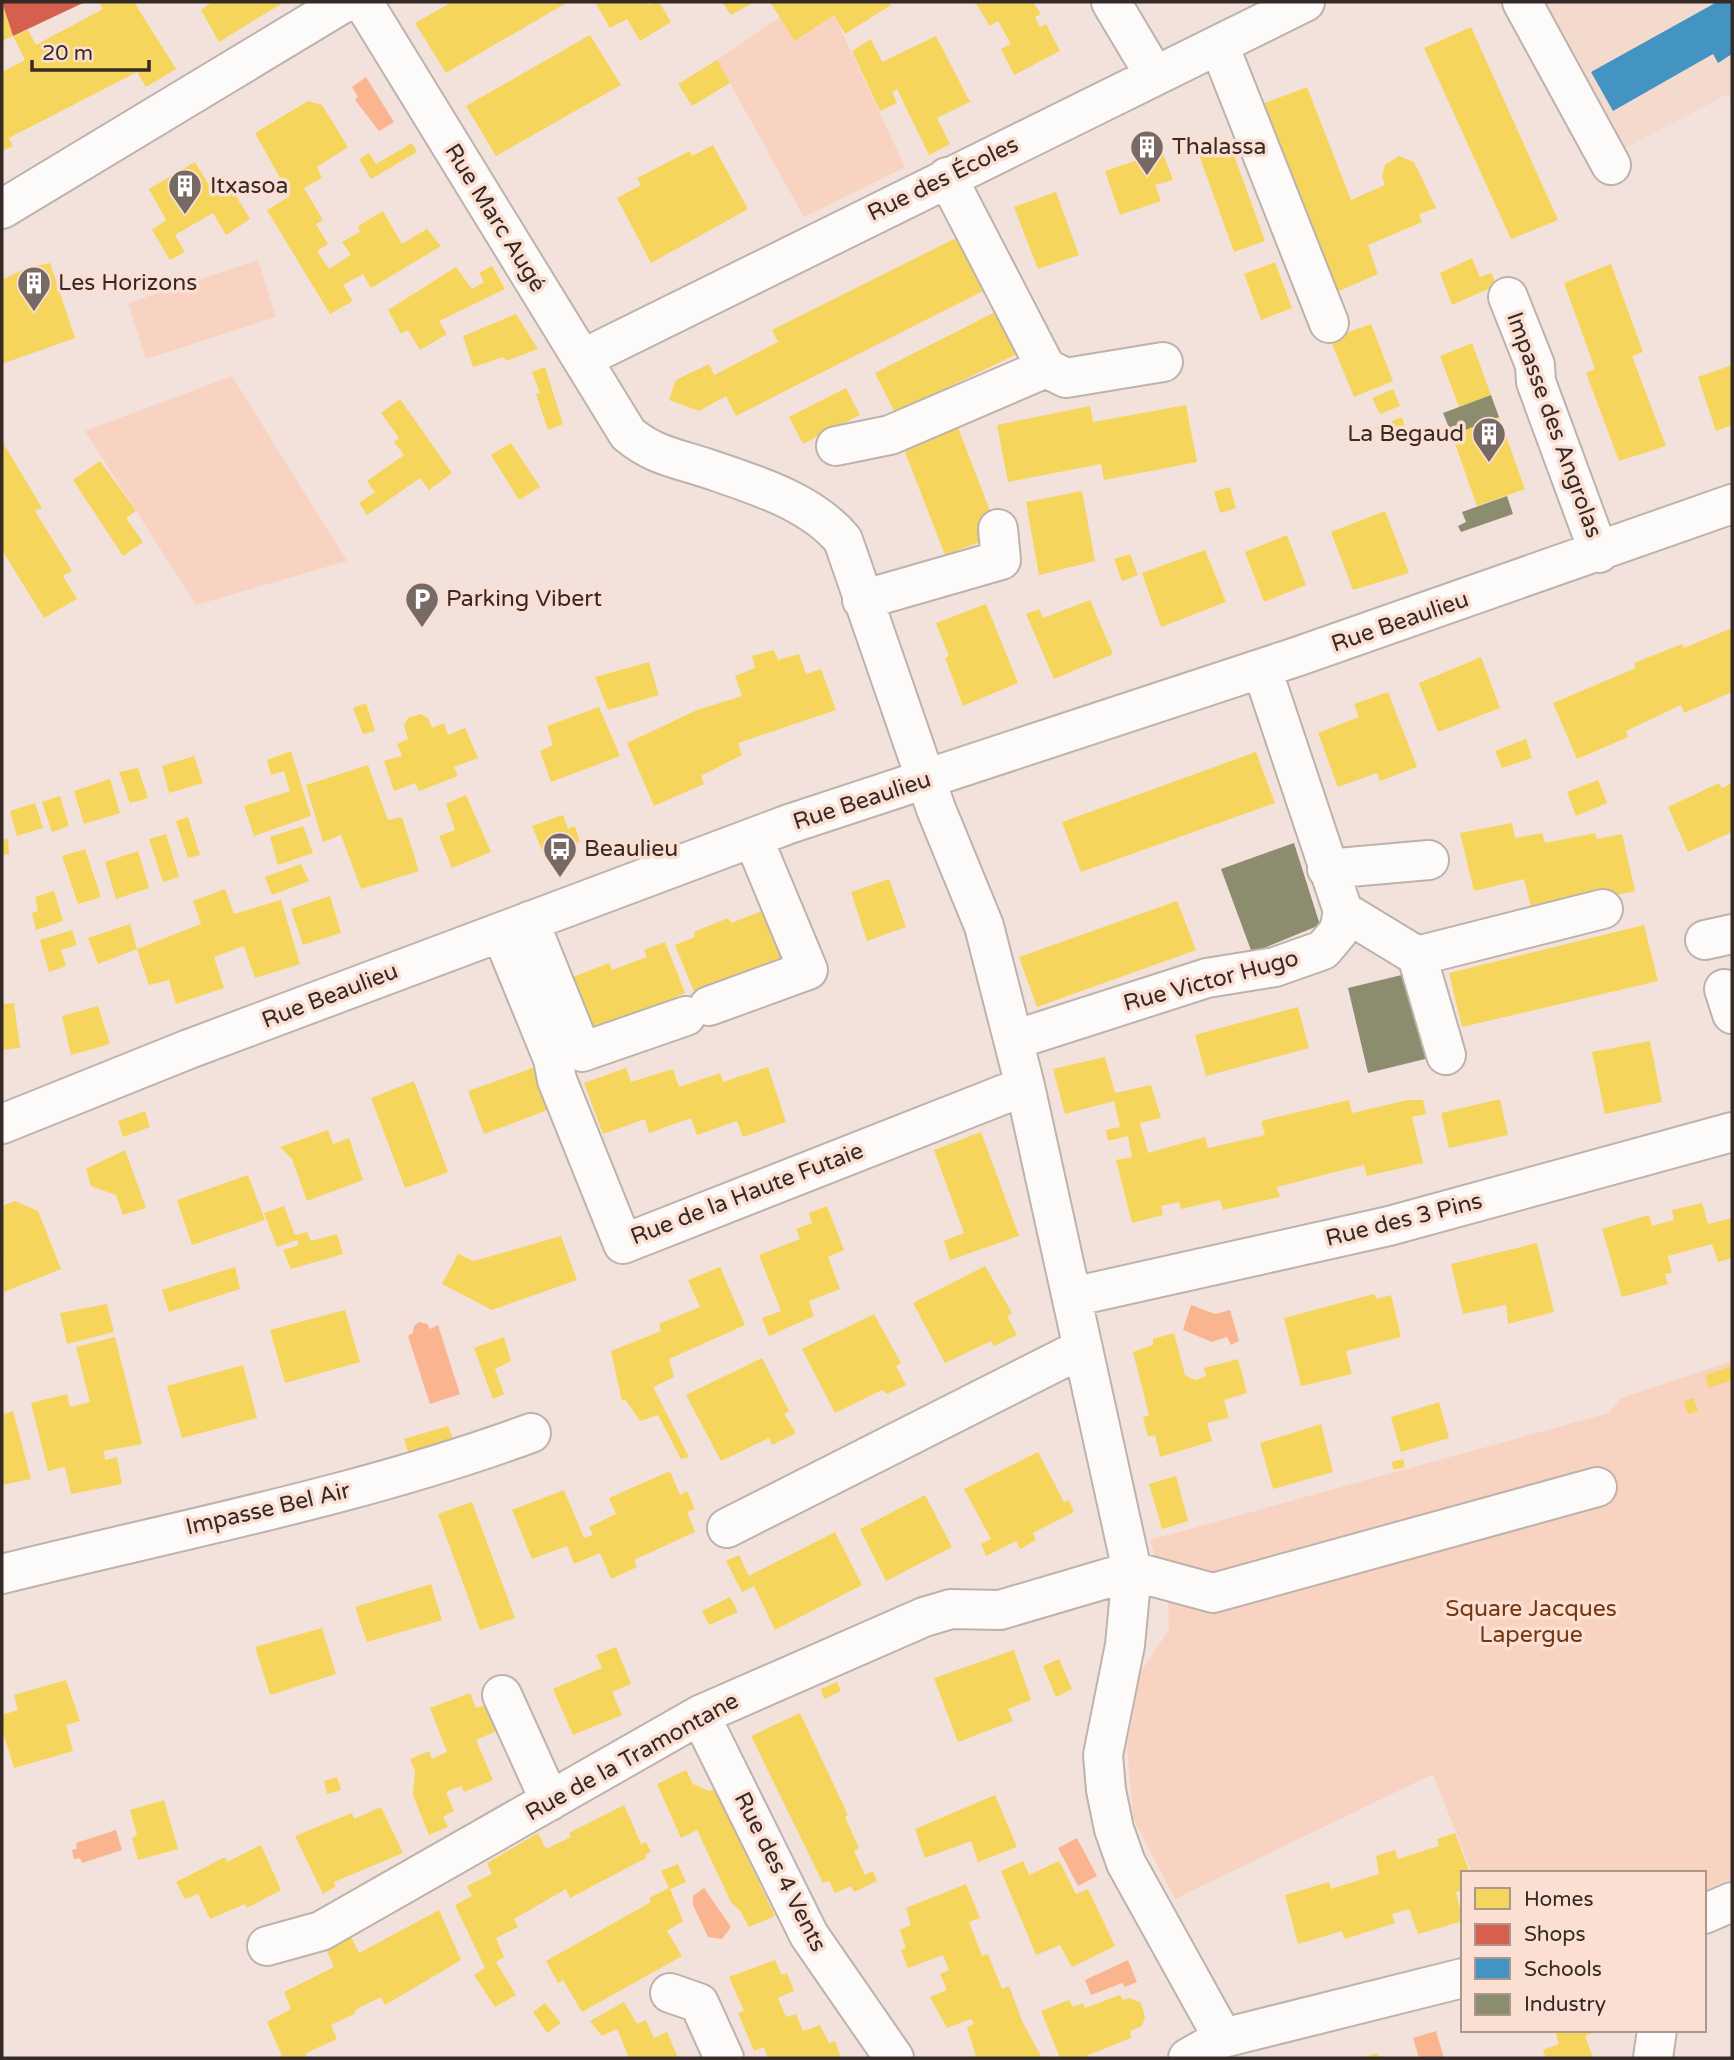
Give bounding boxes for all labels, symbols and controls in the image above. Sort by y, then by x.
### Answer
scale bar [32,28,149,72]
text: 20 m [42,41,93,66]
building icon: Thalassa [1128,128,1166,177]
street label: Rue des Écoles [863,130,1023,228]
place label: Thalassa [1172,133,1266,161]
street label: Rue Marc Augé [438,139,552,297]
building icon: Itxasoa [166,167,204,216]
place label: Itxasoa [210,172,288,200]
building icon: Les Horizons [15,264,53,313]
place label: Les Horizons [58,269,197,297]
street label: Impasse des Angrolas [1500,308,1608,542]
building icon: La Begaud [1470,415,1508,464]
place label: La Begaud [1347,420,1464,448]
parking icon: Parking Vibert [403,580,441,629]
place label: Parking Vibert [446,585,602,613]
street label: Rue Beaulieu [1328,585,1472,659]
street label: Rue Beaulieu [789,766,935,836]
bus stop icon: Beaulieu [541,830,579,879]
place label: Beaulieu [584,835,678,863]
street label: Rue Victor Hugo [1120,944,1302,1018]
street label: Rue Beaulieu [258,957,402,1035]
street label: Rue de la Haute Futaie [627,1137,867,1251]
street label: Rue des 3 Pins [1323,1187,1485,1253]
street label: Impasse Bel Air [183,1476,353,1542]
park label: Square Jacques Lapergue [1445,1595,1617,1649]
street label: Rue de la Tramontane [520,1687,744,1827]
street label: Rue des 4 Vents [728,1787,832,1957]
legend [1461,1871,1706,2032]
text: Homes [1524,1887,1594,1912]
text: Shops [1524,1922,1586,1947]
text: Schools [1524,1957,1602,1982]
text: Industry [1524,1992,1606,2017]

